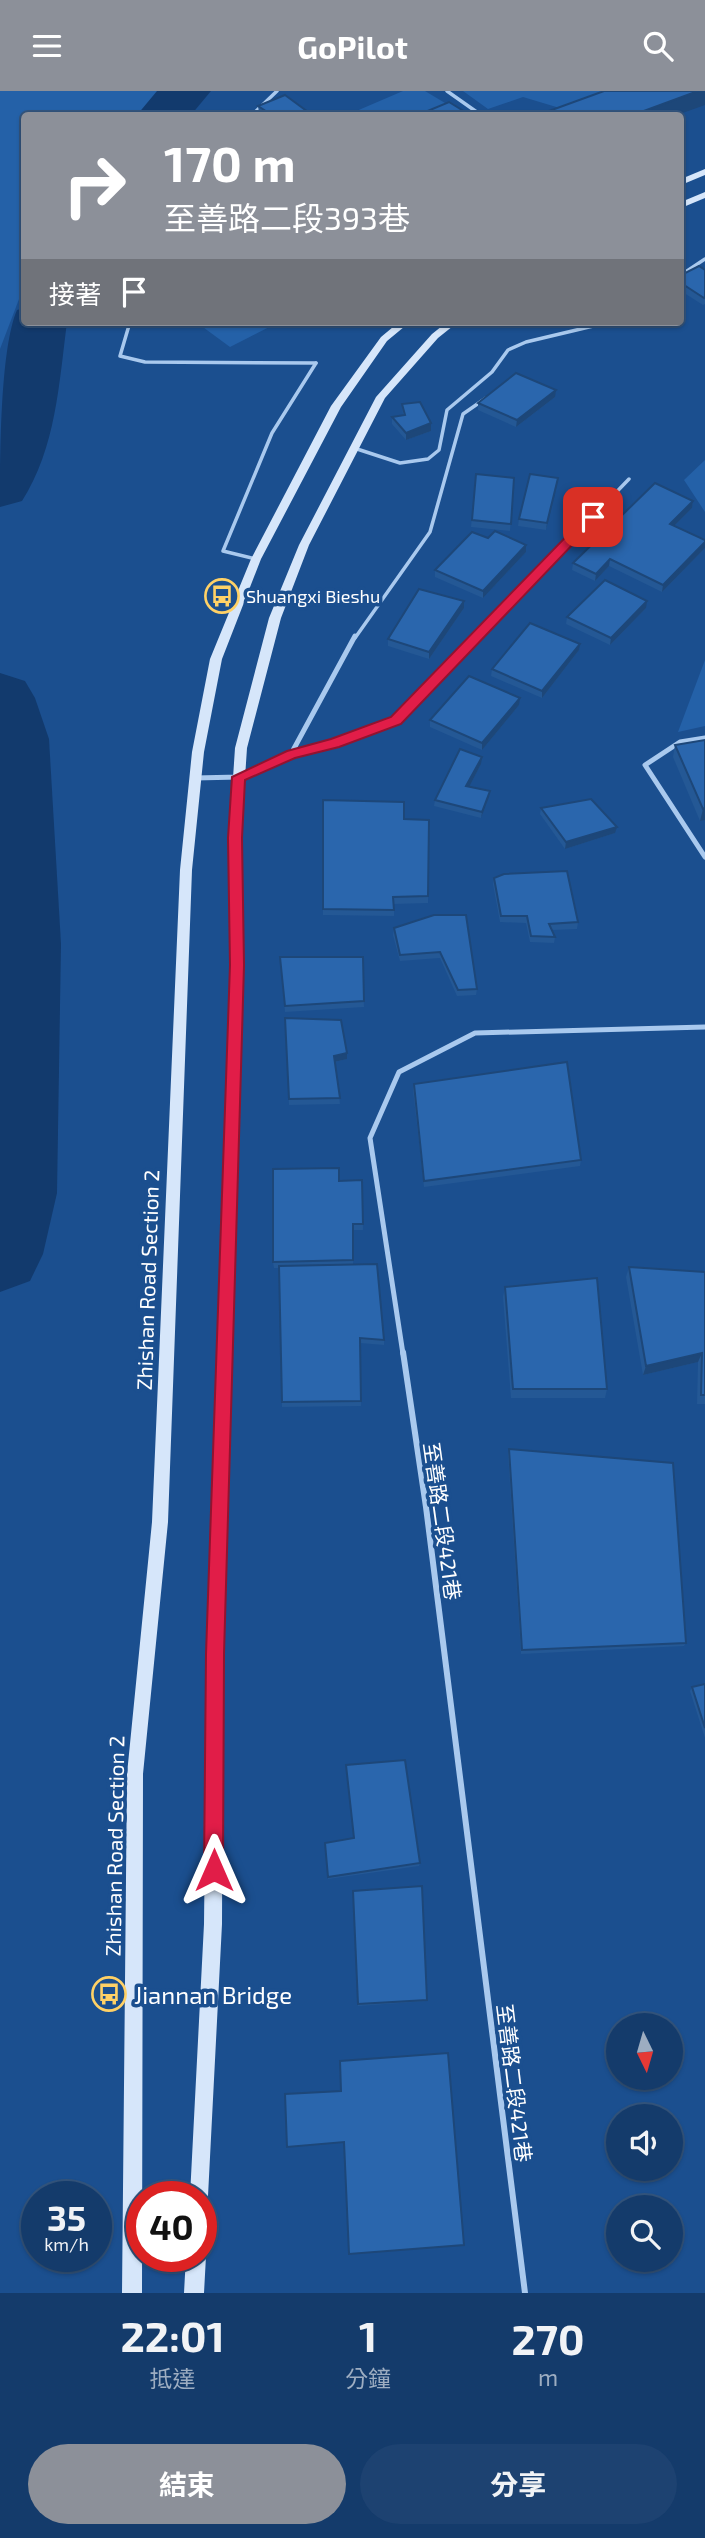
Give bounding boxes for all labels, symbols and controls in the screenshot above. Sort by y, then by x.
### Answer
icon: menu [28,27,66,65]
text: GoPilot [297,27,408,65]
icon: search [639,27,677,65]
text: 170 m [164,133,296,192]
icon: right [49,140,140,231]
text: 至善路二段393巷 [164,198,410,236]
icon: arrive [115,273,153,311]
text: 接著 [49,278,101,309]
pin [563,487,623,547]
icon: arrive [574,498,612,536]
bus stop icon: Shuangxi Bieshu [203,577,241,615]
place label: Shuangxi Bieshu [246,585,380,607]
street label: Zhishan Road Section 2 [131,1169,163,1391]
street label: 至善路二段421巷 [420,1440,466,1602]
street label: Zhishan Road Section 2 [100,1735,128,1957]
position arrow [177,1833,251,1907]
bus stop icon: Jiannan Bridge [90,1975,128,2013]
place label: Jiannan Bridge [134,1980,292,2009]
street label: 至善路二段421巷 [493,2003,537,2163]
north arrow [606,2013,682,2089]
map controls [606,2013,683,2272]
button: sound [606,2104,683,2181]
speed limit sign: 40 [126,2181,217,2272]
button: search [606,2195,683,2272]
text: 35 [47,2196,86,2238]
text: km/h [44,2233,89,2255]
text: 22:01 [120,2310,225,2360]
text: 1 [359,2310,377,2360]
text: 270 [511,2313,585,2363]
text: m [538,2363,558,2391]
text: 抵達 [150,2364,196,2392]
text: 分鐘 [345,2364,391,2392]
button: 結束 [28,2444,346,2524]
button: 分享 [360,2444,677,2524]

